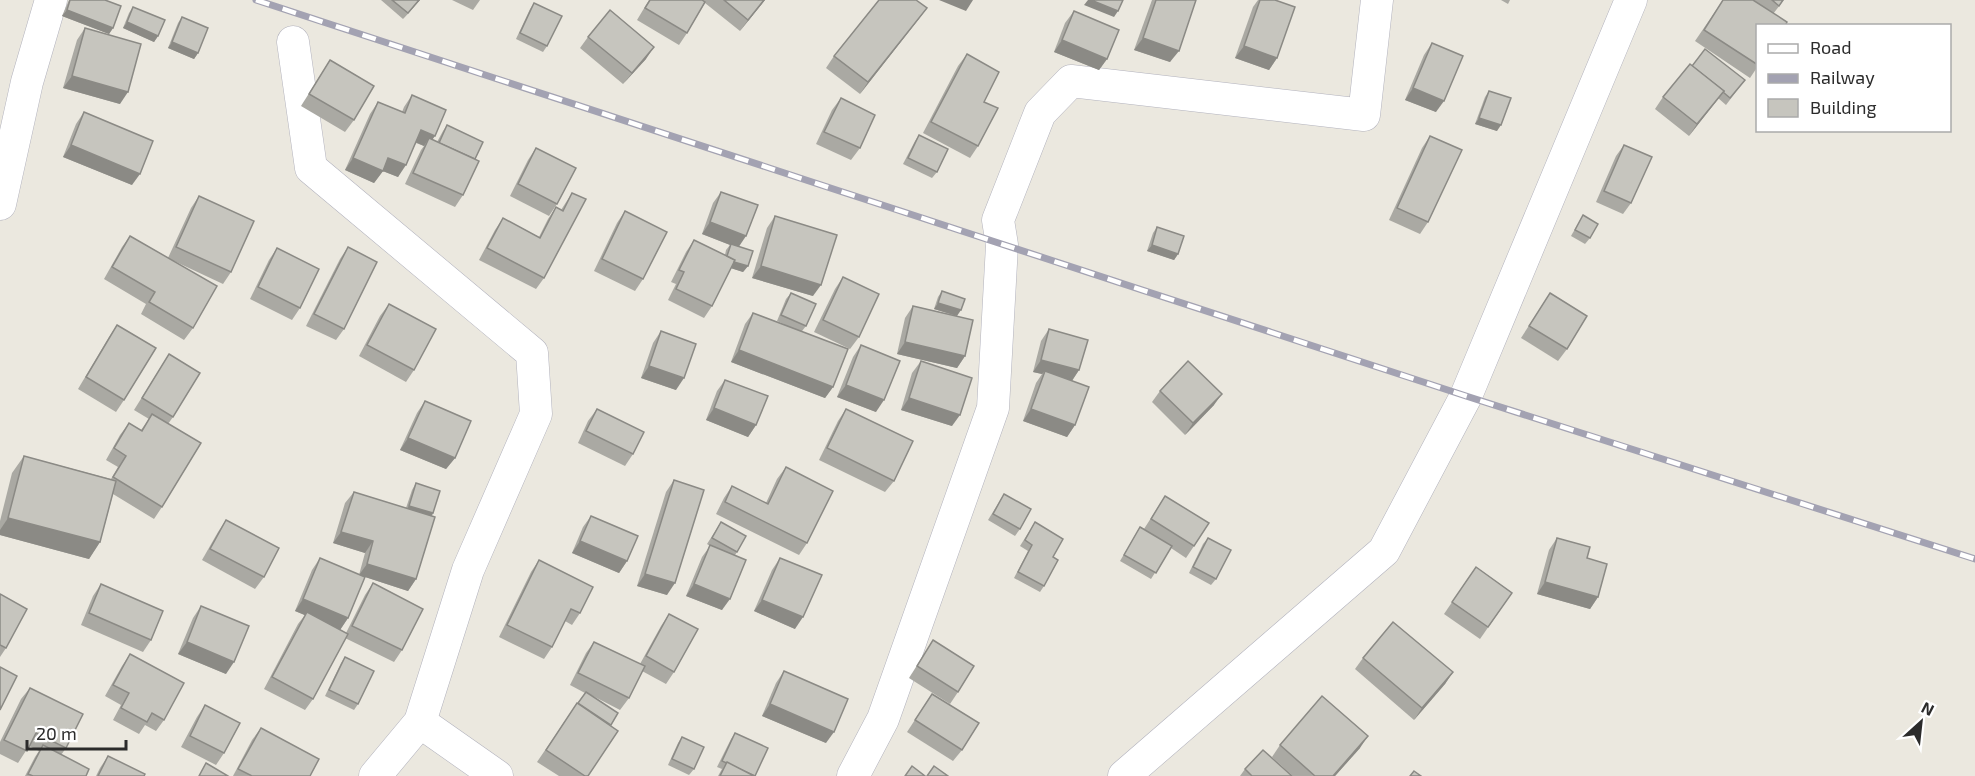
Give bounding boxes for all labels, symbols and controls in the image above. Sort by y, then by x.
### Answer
legend [1756,24,1951,132]
text: Road [1810,36,1851,58]
text: Railway [1810,66,1875,88]
text: Building [1810,96,1877,118]
north arrow [1891,692,1951,752]
text: N [1919,697,1938,719]
scale bar [27,713,126,751]
text: 20 m [36,722,77,744]

